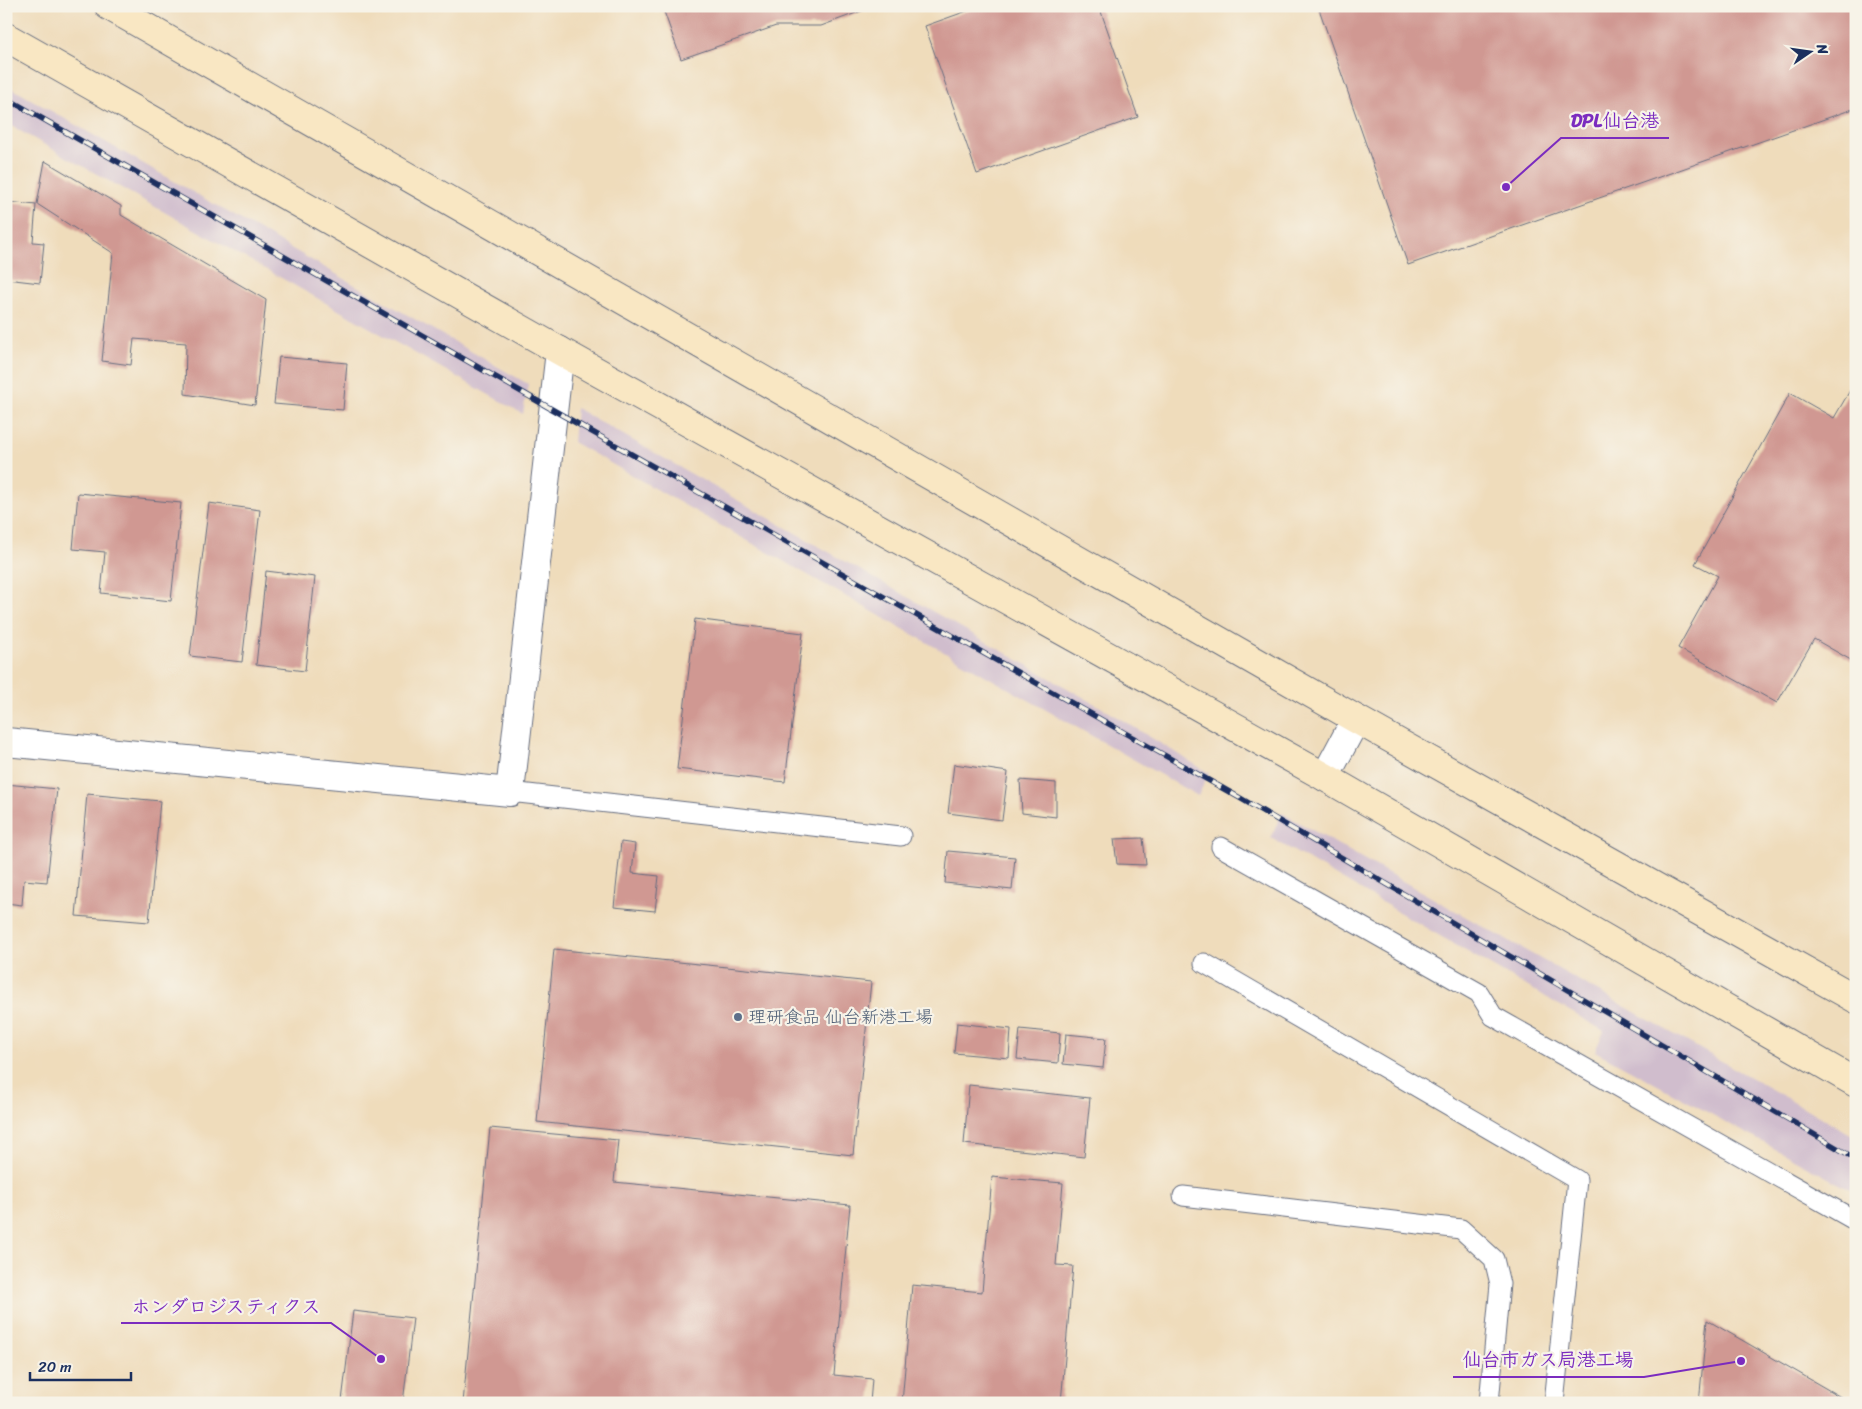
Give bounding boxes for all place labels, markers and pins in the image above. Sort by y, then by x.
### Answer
callout: DPL仙台港 [1561,104,1669,138]
place label: 理研食品 仙台新港工場 [748,1001,933,1033]
marker: 理研食品 仙台新港工場 [732,1011,744,1023]
callout: ホンダロジスティクス [121,1289,331,1323]
callout: 仙台市ガス局港工場 [1453,1343,1644,1377]

